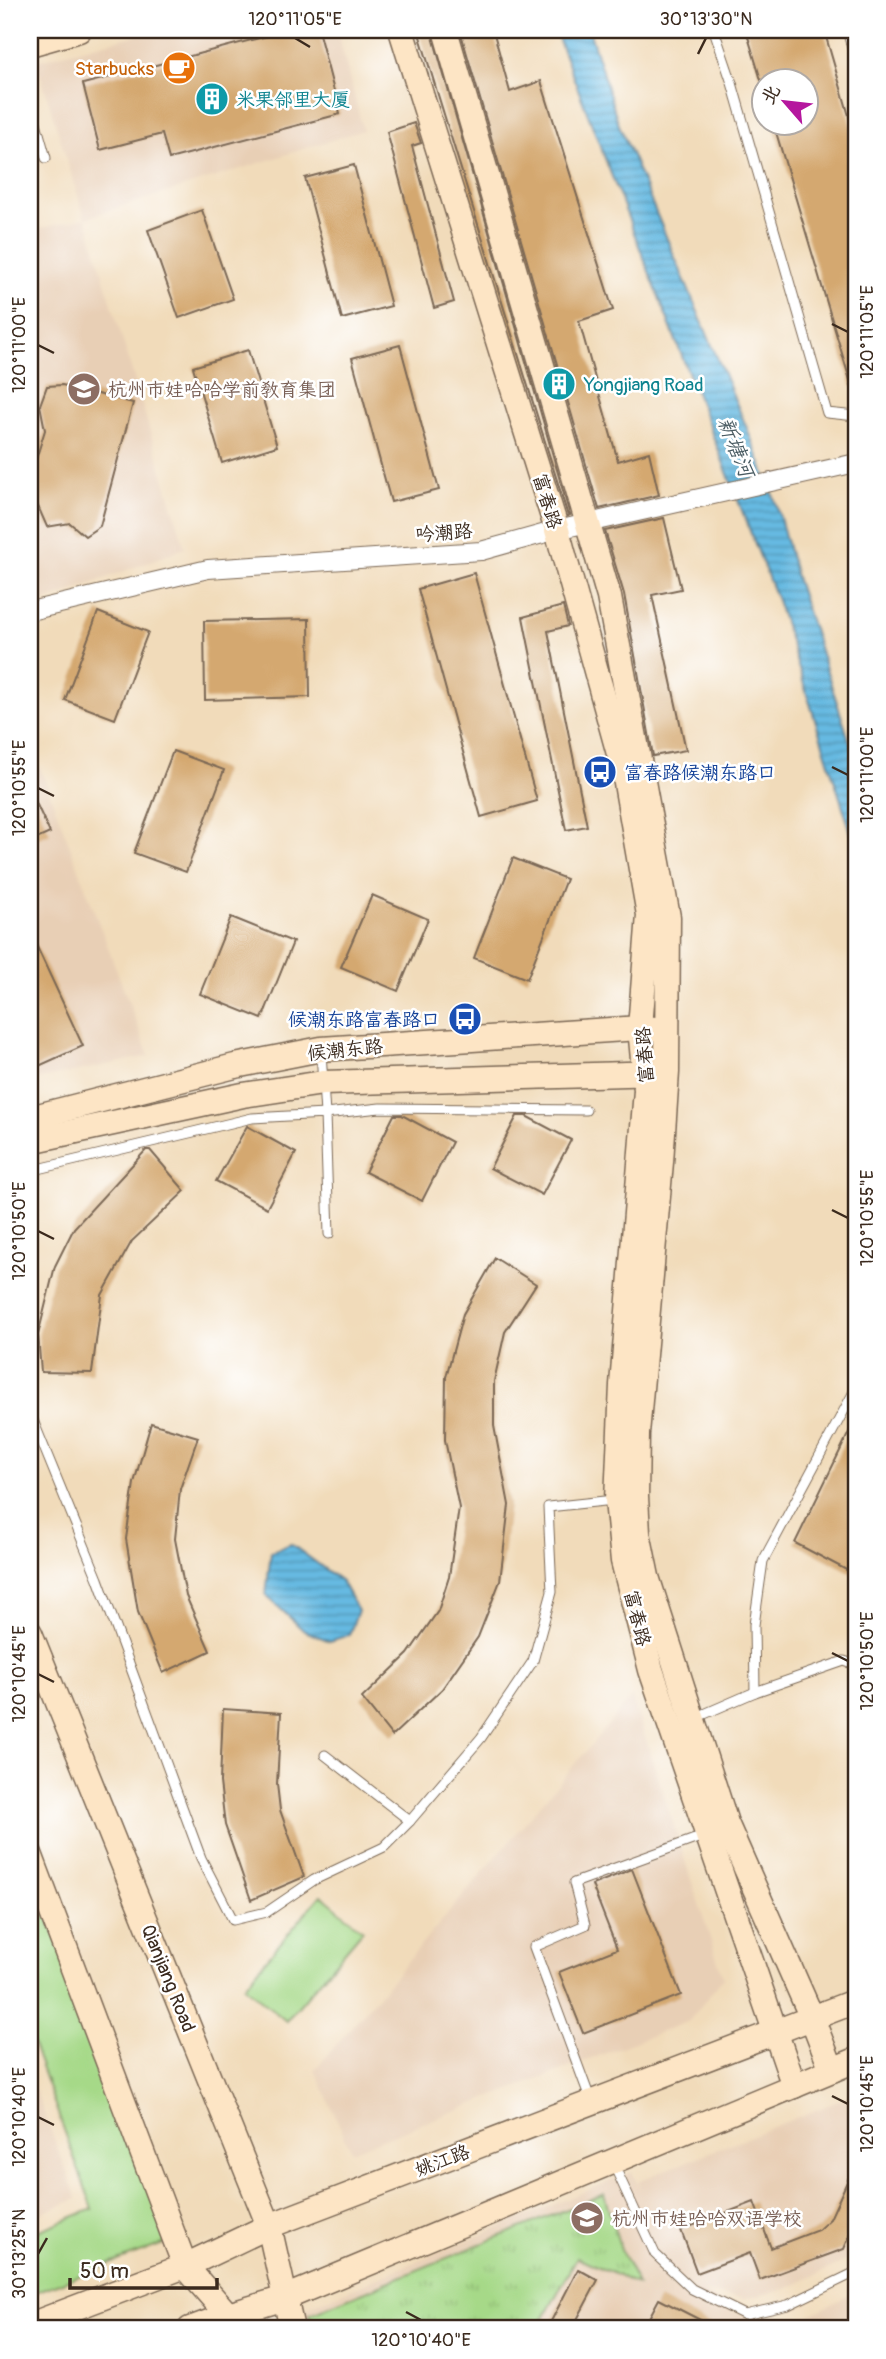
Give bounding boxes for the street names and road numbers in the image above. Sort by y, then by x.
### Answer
street label: 富春路 [527,471,567,532]
street label: 吟潮路 [415,519,473,547]
street label: 富春路 [631,1026,659,1084]
street label: 候潮东路 [306,1034,384,1066]
street label: 富春路 [618,1588,656,1649]
street label: Qianjiang Road [136,1921,201,2036]
street label: 姚江路 [411,2140,473,2182]

